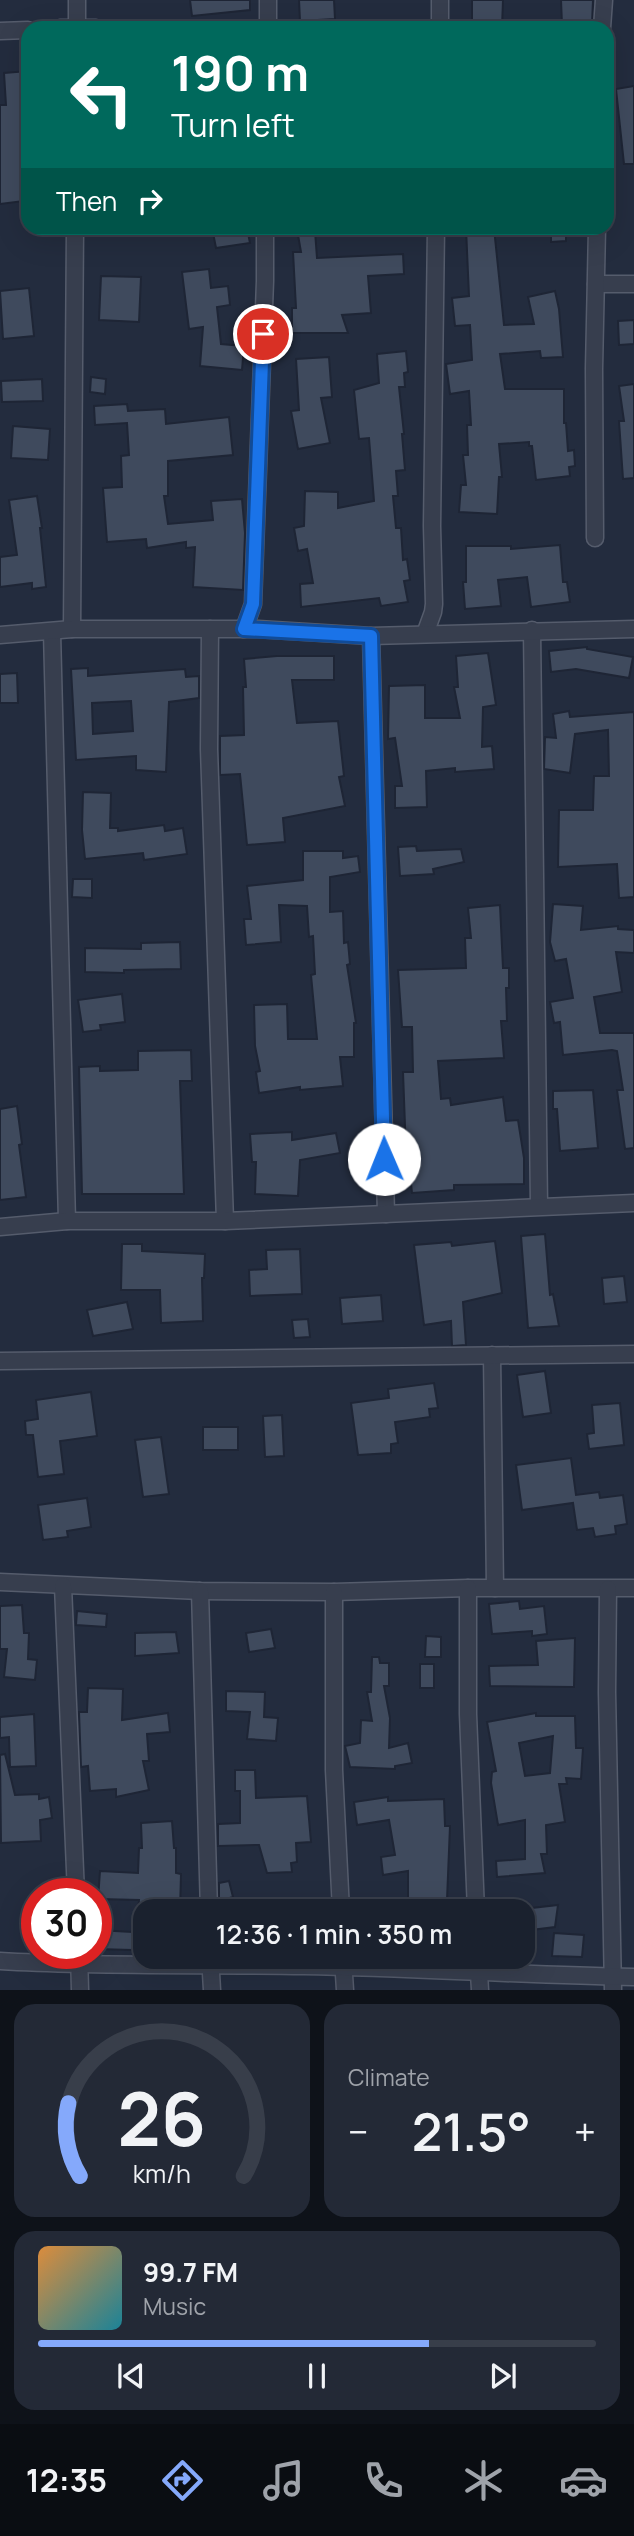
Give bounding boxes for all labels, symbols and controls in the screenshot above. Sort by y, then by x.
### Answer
text: 190 m [171,39,309,106]
icon: left [56,49,147,140]
text: Turn left [171,103,295,147]
icon: right [131,182,169,220]
text: Then [56,183,117,219]
pin [233,304,293,364]
icon: arrive [244,315,282,353]
position arrow [347,1122,421,1196]
speed limit sign: 30 [21,1878,112,1969]
text: 12:36 · 1 min · 350 m [216,1916,452,1952]
text: Climate [348,2061,430,2093]
text: 26 [118,2069,206,2169]
text: 21.5° [412,2096,531,2167]
text: − [348,2105,369,2157]
text: + [574,2105,596,2157]
text: km/h [133,2156,191,2191]
text: 99.7 FM [143,2254,238,2290]
text: Music [143,2290,206,2322]
icon: previous [112,2357,150,2395]
icon: pause [298,2357,336,2395]
icon: next [484,2357,522,2395]
icon: directions [158,2456,207,2505]
icon: music [259,2456,308,2505]
icon: phone [359,2456,408,2505]
icon: climate [459,2456,508,2505]
icon: car [559,2456,608,2505]
text: 12:35 [26,2458,107,2502]

